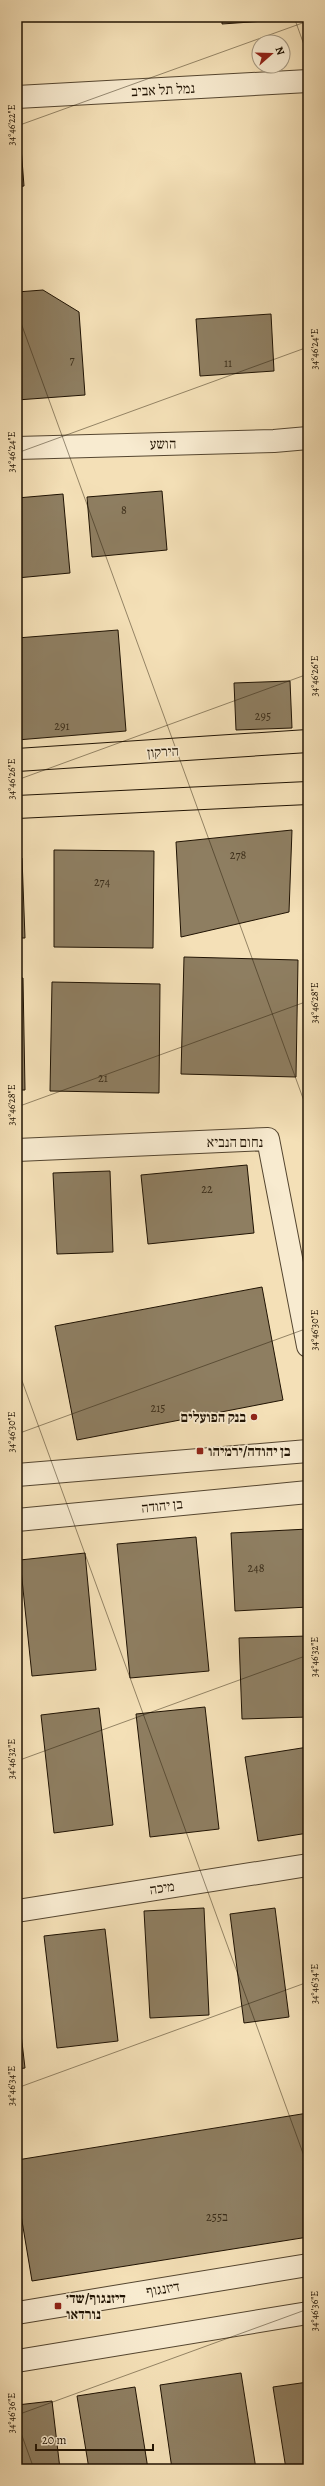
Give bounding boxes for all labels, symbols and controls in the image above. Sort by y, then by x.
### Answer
north arrow [251,34,291,74]
text: N [272,44,288,57]
street label: נמל תל אביב [131,79,195,101]
text: 34°46'22"E [5,104,18,146]
text: 34°46'24"E [308,329,321,369]
house number: 7 [69,352,75,368]
house number: 11 [224,355,232,371]
text: 34°46'24"E [5,432,18,472]
street label: הושע [150,434,176,454]
house number: 8 [121,502,127,518]
text: 34°46'26"E [308,655,321,696]
house number: 295 [255,708,271,724]
house number: 291 [54,718,70,734]
street label: הירקון [147,741,179,763]
text: 34°46'26"E [5,758,18,799]
house number: 278 [230,847,246,863]
house number: 274 [94,874,111,890]
text: 34°46'28"E [308,982,321,1024]
house number: 21 [98,1070,108,1086]
text: 34°46'28"E [5,1084,18,1126]
street label: נחום הנביא [207,1133,263,1152]
house number: 22 [201,1181,213,1197]
text: 34°46'30"E [308,1309,321,1351]
house number: 215 [151,1400,165,1416]
place label: בנק הפועלים [181,1408,246,1427]
text: 34°46'30"E [5,1411,18,1453]
marker: בנק הפועלים [249,1412,259,1422]
place label: בן יהודה/ירמיהו [208,1442,291,1461]
marker: בן יהודה/ירמיהו [195,1446,205,1456]
street label: בן יהודה [140,1494,184,1518]
house number: 248 [248,1560,265,1576]
text: 34°46'32"E [308,1637,321,1677]
text: 34°46'32"E [5,1739,18,1779]
street label: מיכה [148,1877,176,1899]
text: 34°46'34"E [308,1964,321,2004]
text: 34°46'34"E [5,2066,18,2106]
house number: 255ב [206,2209,228,2225]
street label: דיזנגוף [145,2277,181,2301]
place label: דיזנגוף/שד׳ נורדאו [66,2289,126,2324]
text: 34°46'36"E [308,2291,321,2331]
marker: דיזנגוף/שד׳ נורדאו [53,2301,63,2311]
text: 34°46'36"E [5,2393,18,2433]
scale bar [36,2426,153,2452]
text: 20 m [42,2432,66,2448]

